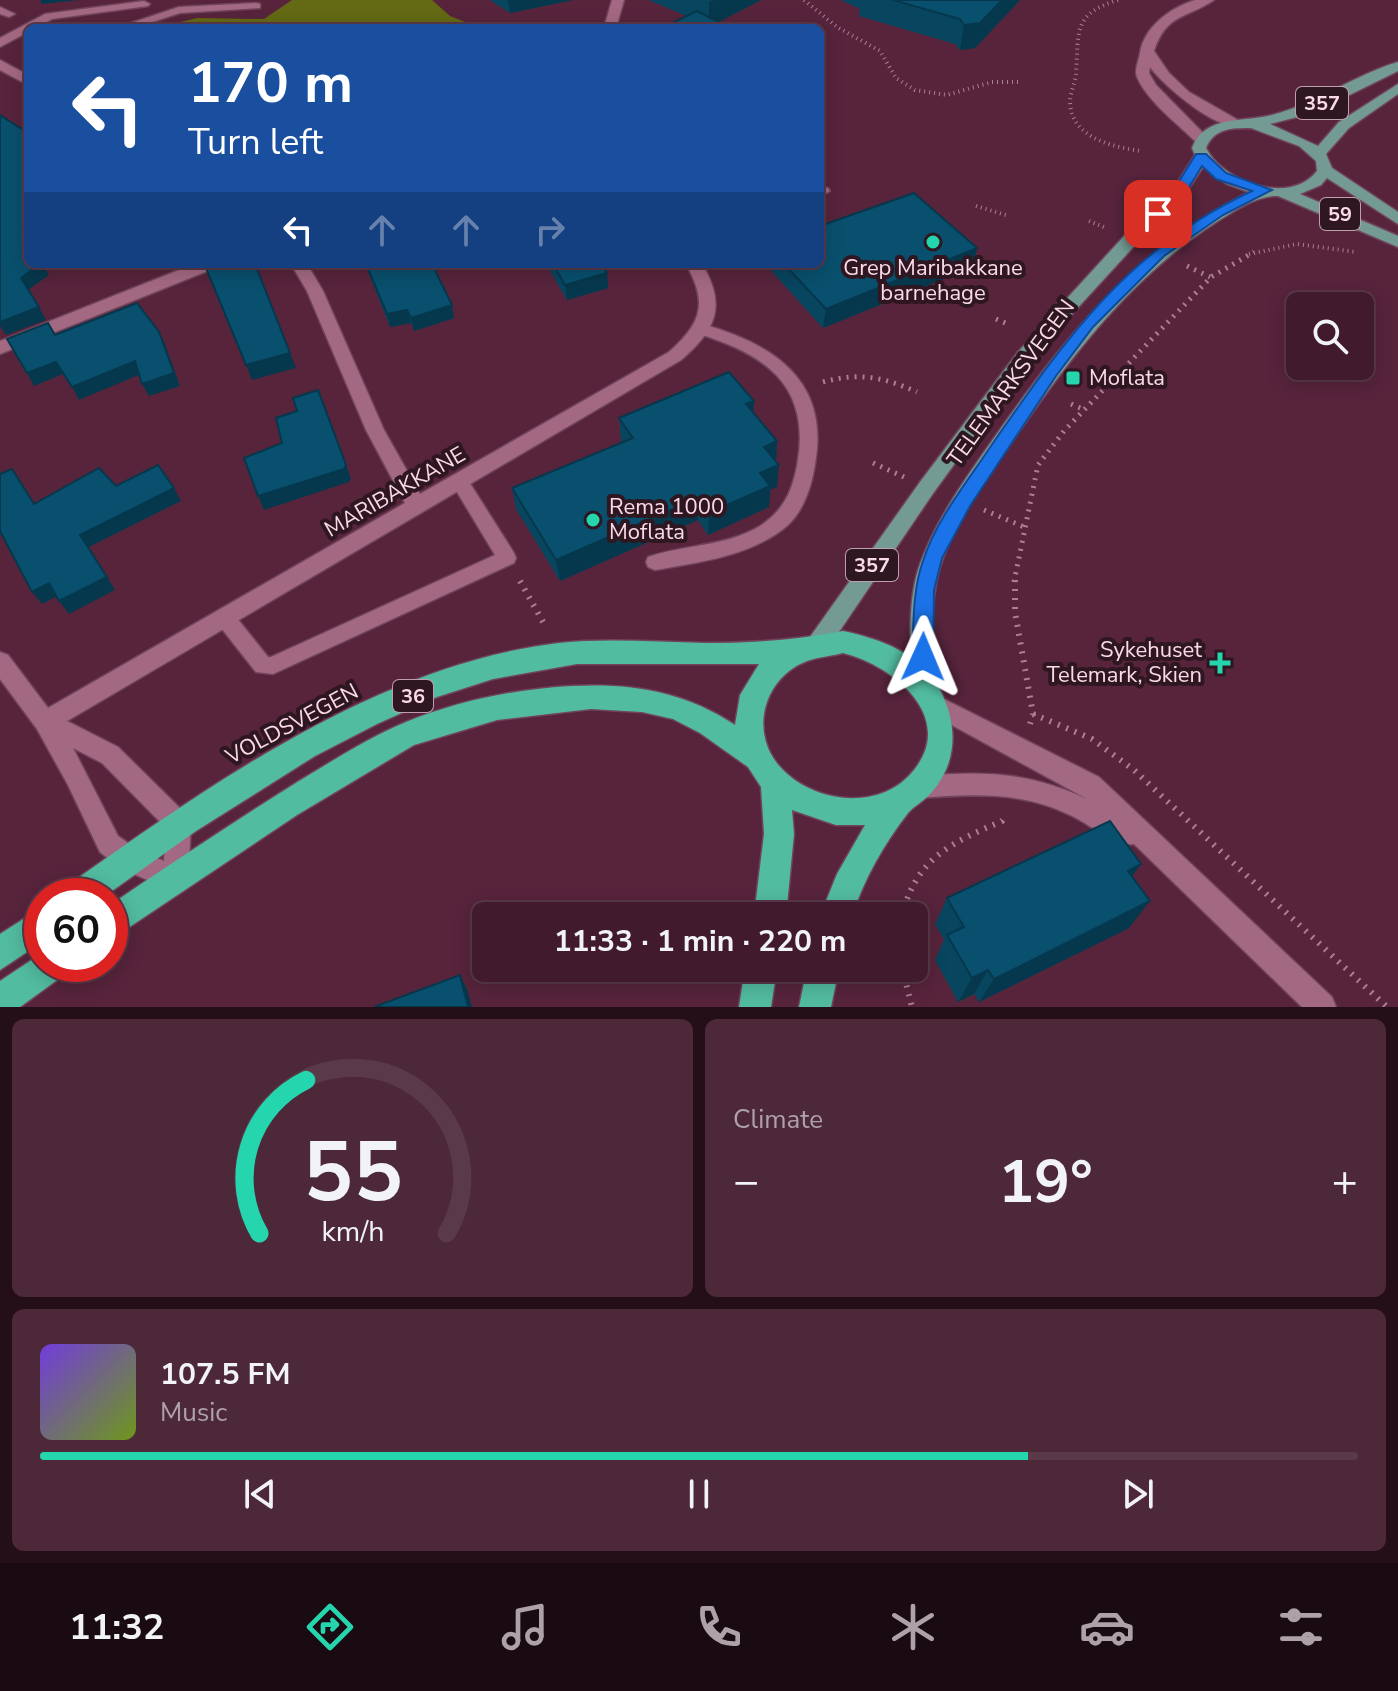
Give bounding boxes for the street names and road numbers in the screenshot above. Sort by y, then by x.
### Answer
road number: 357 [1296,87,1348,119]
road number: 59 [1320,198,1360,230]
street label: TELEMARKSVEGEN [940,293,1082,473]
street label: MARIBAKKANE [319,440,471,544]
road number: 357 [846,549,898,581]
street label: VOLDSVEGEN [220,676,364,772]
road number: 36 [393,680,433,712]

